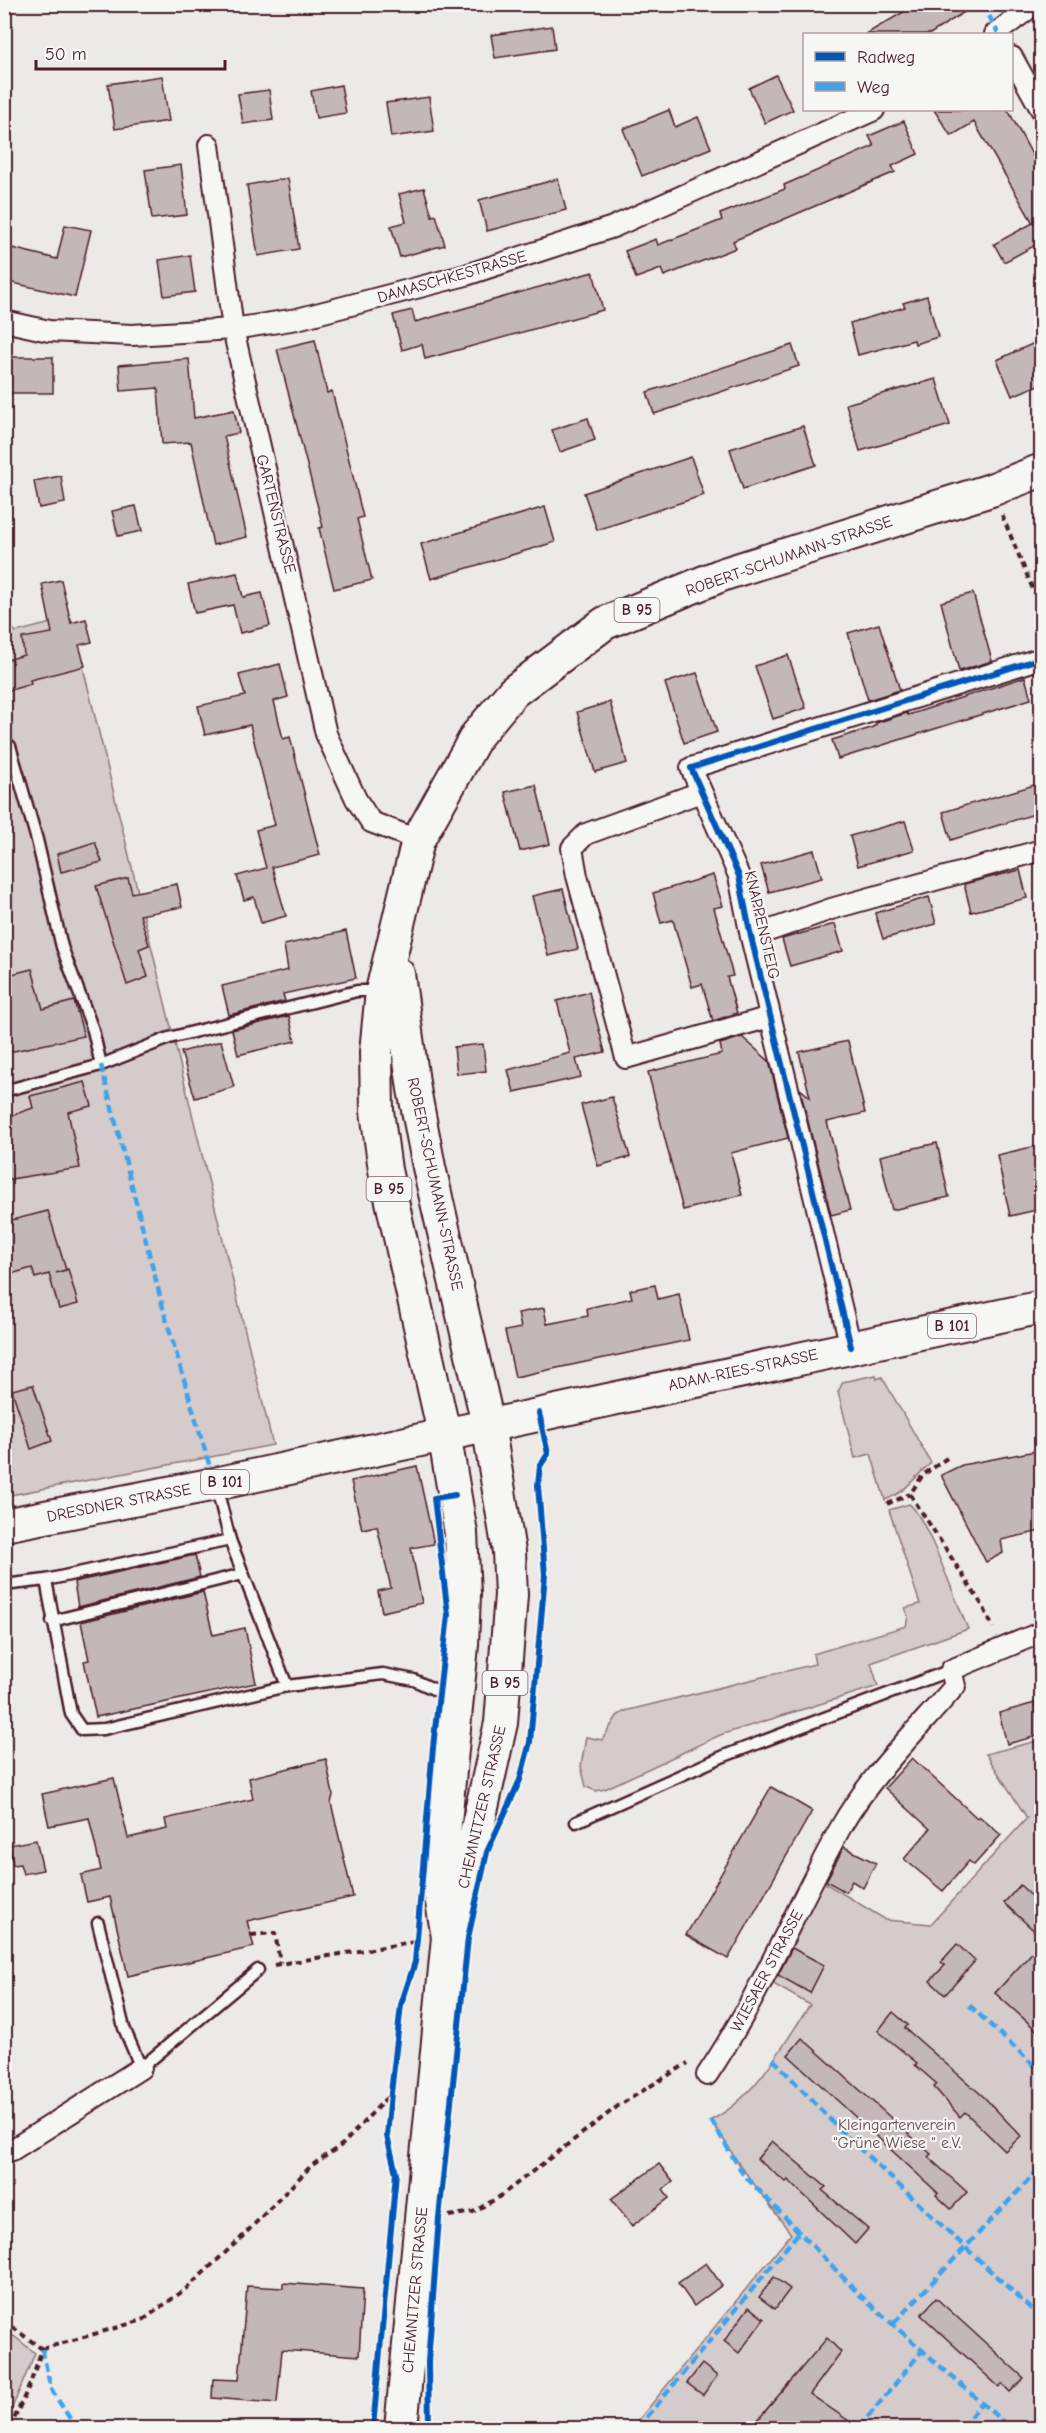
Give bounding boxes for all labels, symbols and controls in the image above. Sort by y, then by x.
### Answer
scale bar [36,33,225,71]
legend [803,33,1013,111]
text: 50 m [45,44,87,65]
text: Radweg [857,47,915,68]
text: Weg [857,77,890,98]
street label: DAMASCHKESTRASSE [375,247,529,307]
street label: GARTENSTRASSE [252,453,300,576]
street label: ROBERT-SCHUMANN-STRASSE [683,512,895,600]
road number: B 95 [614,598,660,622]
street label: KNAPPENSTEIG [741,869,783,981]
street label: ROBERT-SCHUMANN-STRASSE [404,1076,466,1293]
road number: B 95 [366,1177,412,1201]
road number: B 101 [928,1314,976,1338]
street label: ADAM-RIES-STRASSE [667,1345,820,1395]
road number: B 101 [201,1470,249,1494]
street label: DRESDNER STRASSE [45,1480,193,1526]
road number: B 95 [482,1671,528,1695]
street label: CHEMNITZER STRASSE [454,1723,510,1890]
street label: WIESAER STRASSE [727,1907,807,2035]
park label: Kleingartenverein "Grüne Wiese " e.V. [833,2116,961,2152]
street label: CHEMNITZER STRASSE [399,2206,431,2374]

